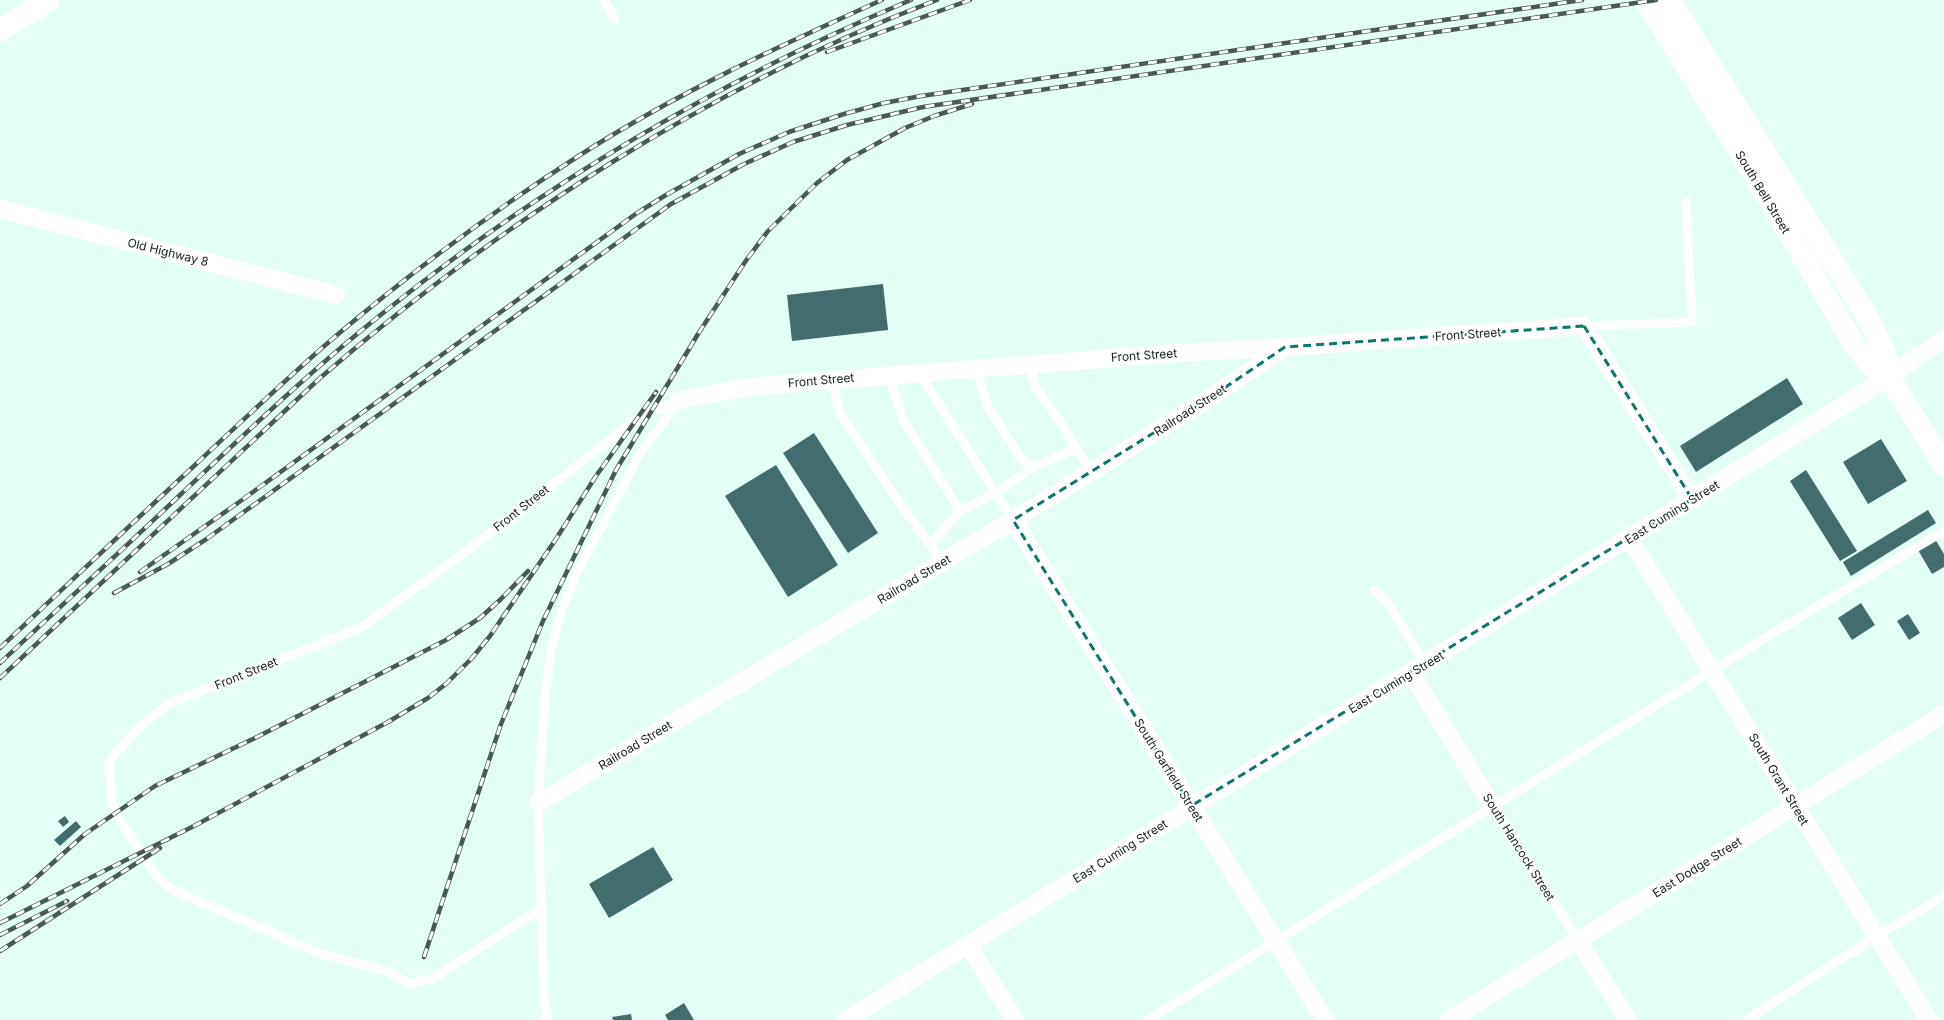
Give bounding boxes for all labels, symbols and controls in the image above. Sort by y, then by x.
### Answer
street label: South Bell Street [1732,148,1794,236]
street label: Old Highway 8 [126,235,210,269]
street label: Front Street [1434,324,1502,344]
street label: Front Street [1110,345,1178,365]
street label: Front Street [787,370,855,390]
street label: Railroad Street [1151,381,1229,439]
street label: East Cuming Street [1622,477,1722,547]
street label: Front Street [490,482,552,534]
street label: Railroad Street [874,551,954,607]
street label: East Cuming Street [1346,648,1446,716]
street label: Front Street [212,654,280,692]
street label: South Garfield Street [1131,716,1207,824]
street label: Railroad Street [595,717,675,773]
street label: South Grant Street [1746,730,1812,828]
street label: South Hancock Street [1480,790,1558,904]
street label: East Cuming Street [1070,816,1170,886]
street label: East Dodge Street [1650,833,1744,900]

